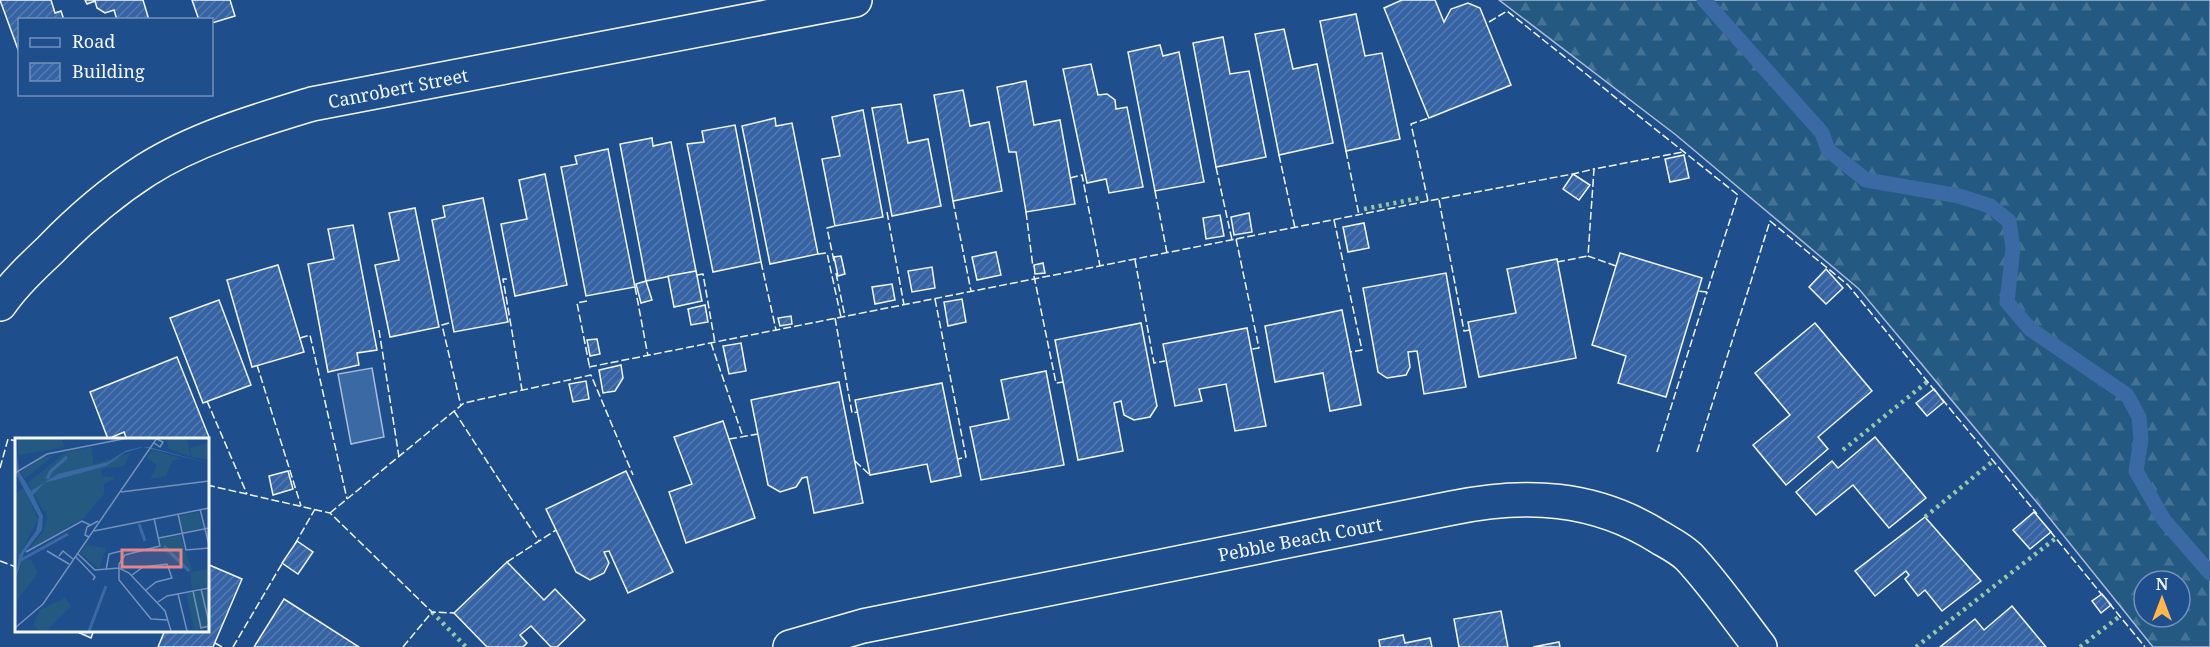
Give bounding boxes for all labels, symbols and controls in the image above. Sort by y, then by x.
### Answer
legend [18,18,213,96]
text: Road [72,29,115,53]
text: Building [72,59,145,83]
street label: Canrobert Street [326,63,470,113]
inset map [15,438,208,632]
street label: Pebble Beach Court [1216,511,1384,567]
north arrow [2132,569,2192,629]
text: N [2156,573,2169,595]

